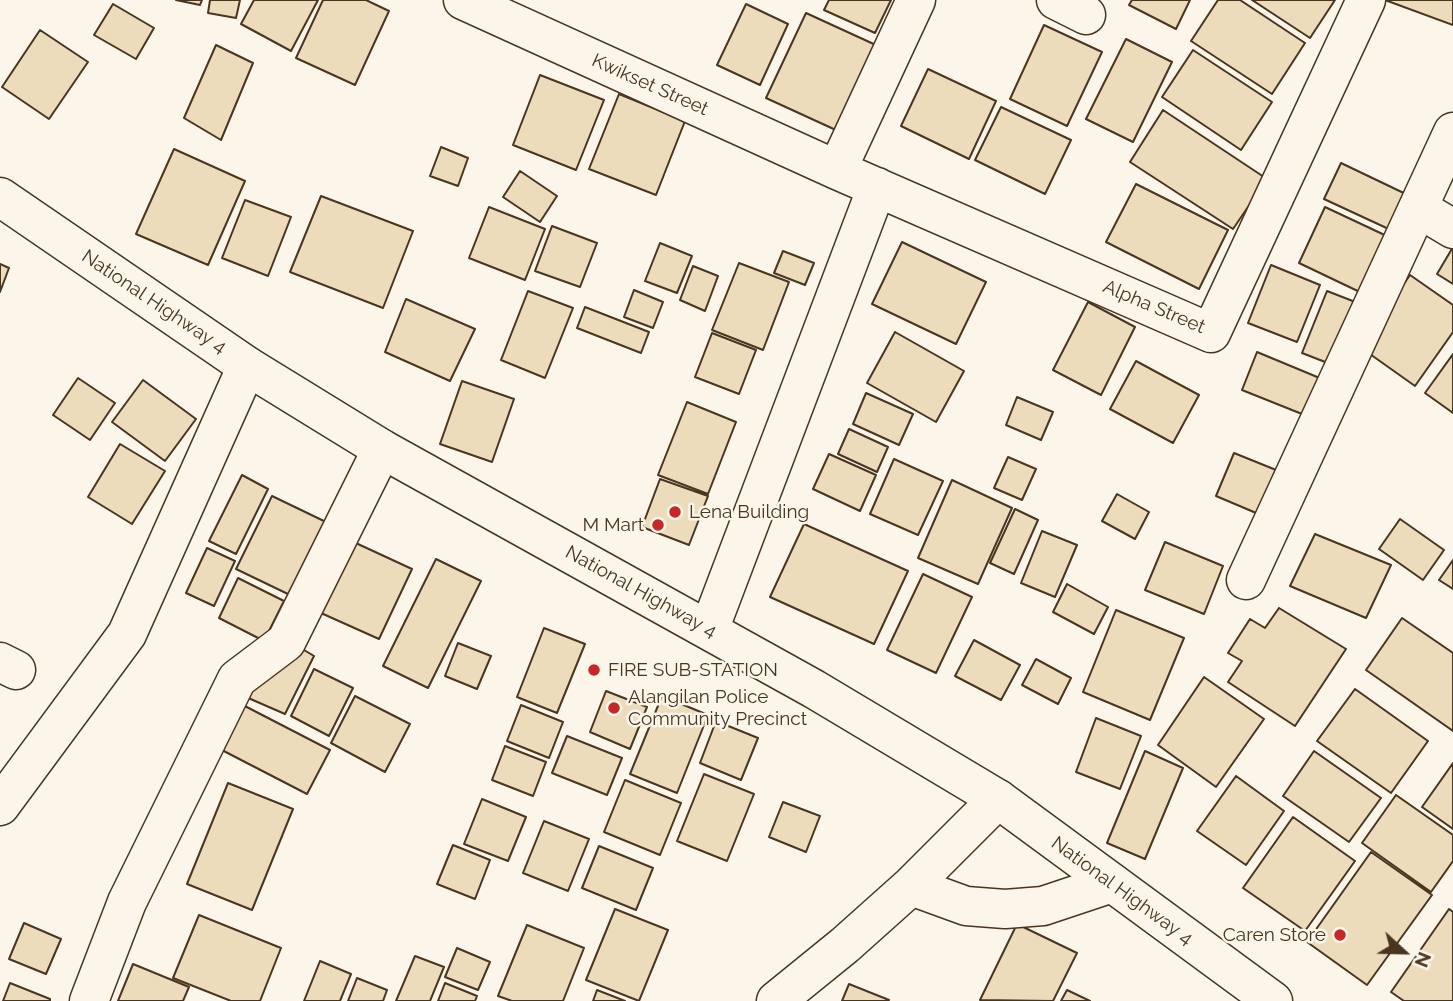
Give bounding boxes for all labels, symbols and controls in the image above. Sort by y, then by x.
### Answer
street label: Kwikset Street [588,49,712,121]
street label: National Highway 4 [77,245,231,359]
street label: Alpha Street [1100,275,1208,339]
place label: Lena Building [689,501,809,523]
marker: Lena Building [667,504,683,520]
place label: M Mart [583,514,644,536]
marker: M Mart [650,517,666,533]
street label: National Highway 4 [561,541,721,643]
place label: FIRE SUB-STATION [608,659,778,681]
marker: FIRE SUB-STATION [586,662,602,678]
place label: Alangilan Police Community Precinct [628,686,807,730]
marker: Alangilan Police Community Precinct [606,700,622,716]
street label: National Highway 4 [1047,832,1197,950]
north arrow [1369,917,1439,987]
place label: Caren Store [1223,924,1326,946]
marker: Caren Store [1332,927,1348,943]
text: N [1411,949,1436,971]

